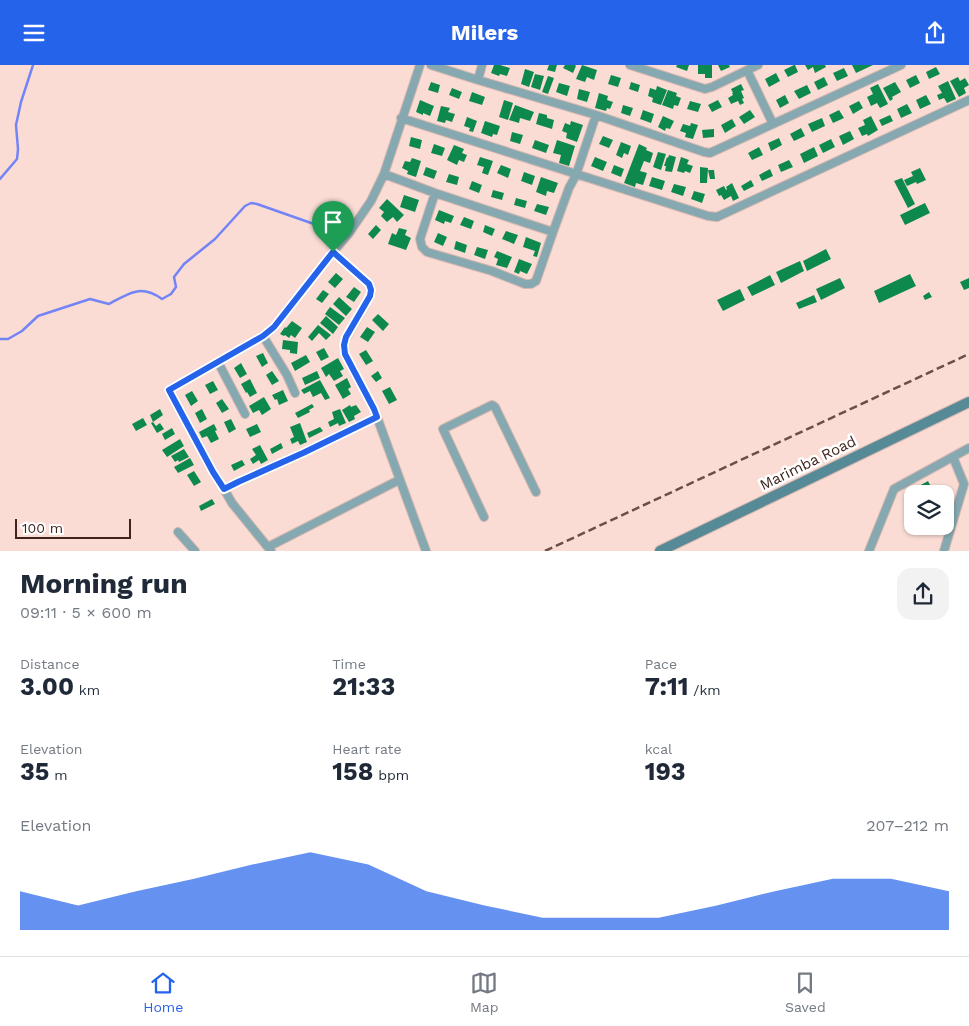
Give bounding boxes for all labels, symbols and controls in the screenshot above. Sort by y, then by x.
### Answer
icon: menu [20,19,48,47]
icon: share [921,19,949,47]
text: Milers [451,20,518,45]
pin [312,201,354,252]
icon: arrive [319,208,347,236]
street label: Marimba Road [757,432,859,494]
map controls [904,485,954,535]
button: layers [904,485,954,535]
scale bar [15,516,131,539]
text: 100 m [22,520,63,536]
text: Morning run [20,567,188,600]
button: share [897,568,949,620]
text: 09:11 · 5 × 600 m [20,603,152,622]
text: Distance [20,656,80,672]
text: Time [332,656,366,672]
text: Pace [645,656,677,672]
text: 3.00 [20,672,74,701]
text: 21:33 [332,672,395,701]
text: 7:11 [645,672,689,701]
text: km [74,682,100,698]
text: /km [689,682,721,698]
text: Elevation [20,741,83,757]
text: Heart rate [332,741,402,757]
text: kcal [645,741,672,757]
text: 35 [20,757,49,786]
text: 158 [332,757,373,786]
text: 193 [645,757,685,786]
text: m [49,767,68,783]
text: bpm [373,767,409,783]
text: Elevation [20,816,91,835]
text: 207–212 m [866,816,949,835]
tab: Home [143,969,183,1015]
tab: Map [470,969,498,1015]
tab: Saved [785,969,826,1015]

